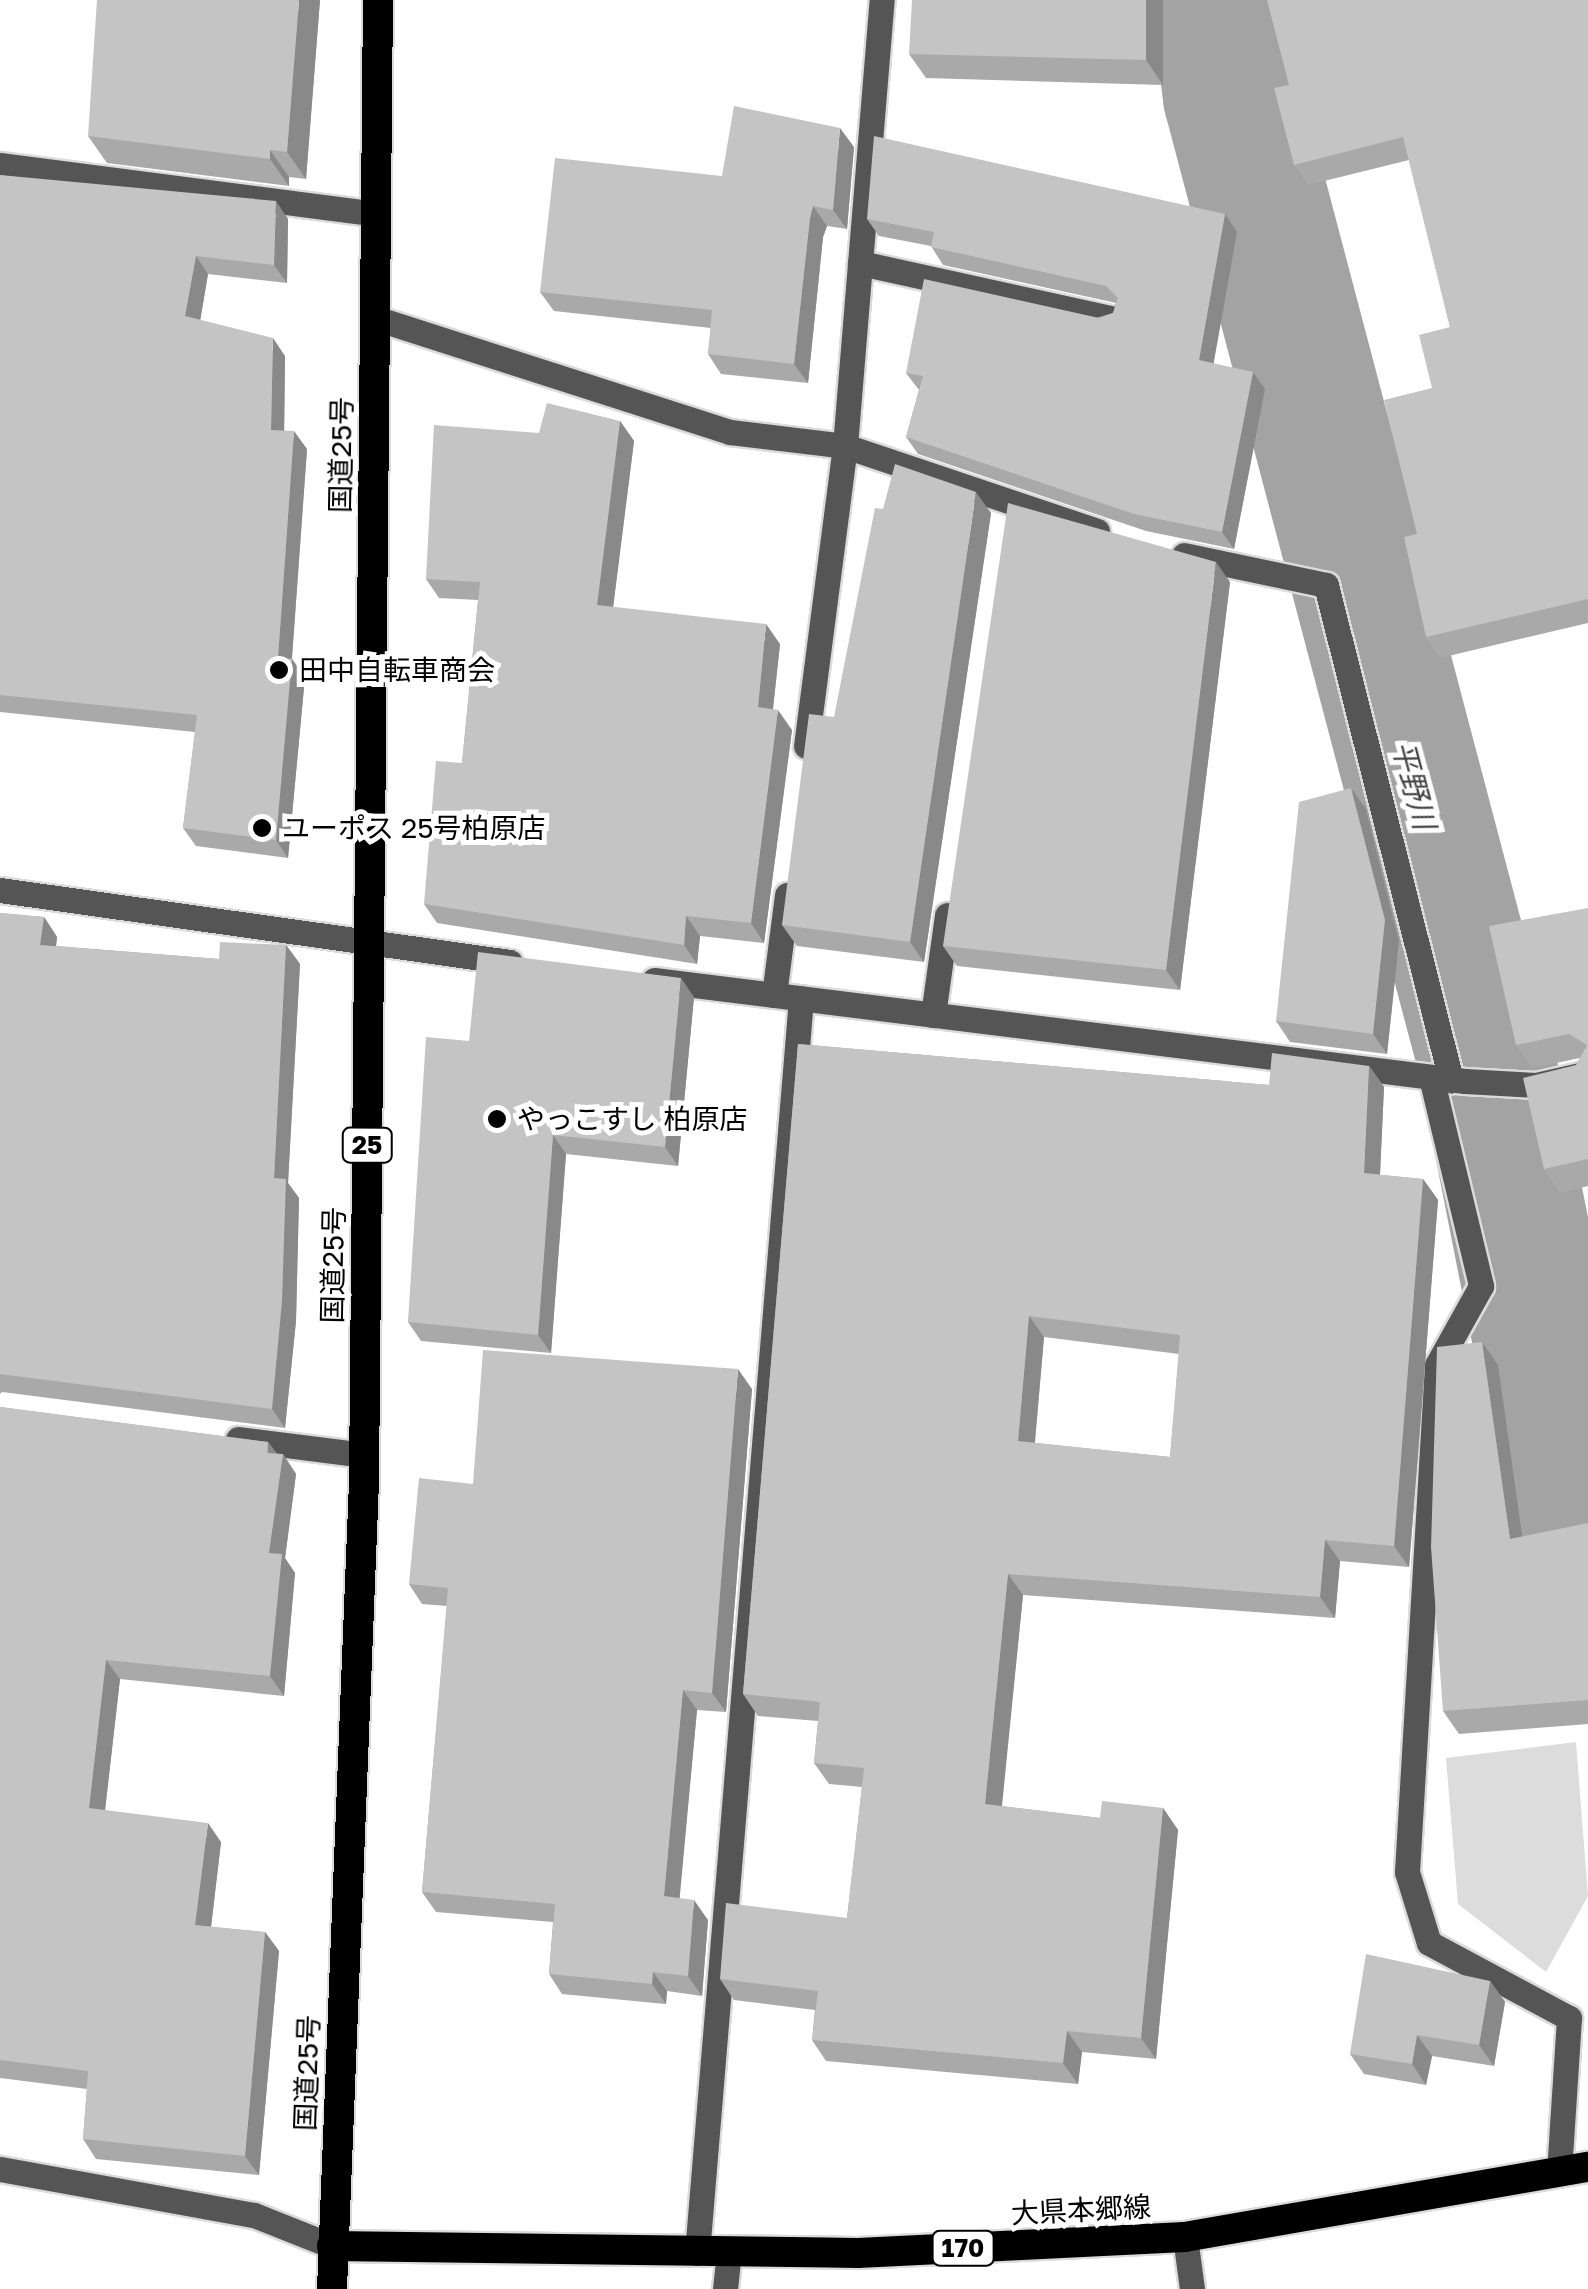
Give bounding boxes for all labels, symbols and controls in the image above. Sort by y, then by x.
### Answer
street label: 国道25号 [323,396,359,514]
place label: 田中自転車商会 [299,653,495,687]
marker: 田中自転車商会 [268,659,290,681]
water label: 平野川 [1385,737,1443,833]
place label: ユーポス 25号柏原店 [282,811,545,845]
marker: ユーポス 25号柏原店 [251,817,273,839]
place label: やっこすし 柏原店 [517,1102,748,1136]
marker: やっこすし 柏原店 [486,1108,508,1130]
road number: 25 [340,1125,394,1165]
street label: 国道25号 [315,1206,351,1324]
street label: 国道25号 [288,2014,326,2132]
street label: 大県本郷線 [1010,2190,1152,2230]
road number: 170 [930,2228,996,2268]

